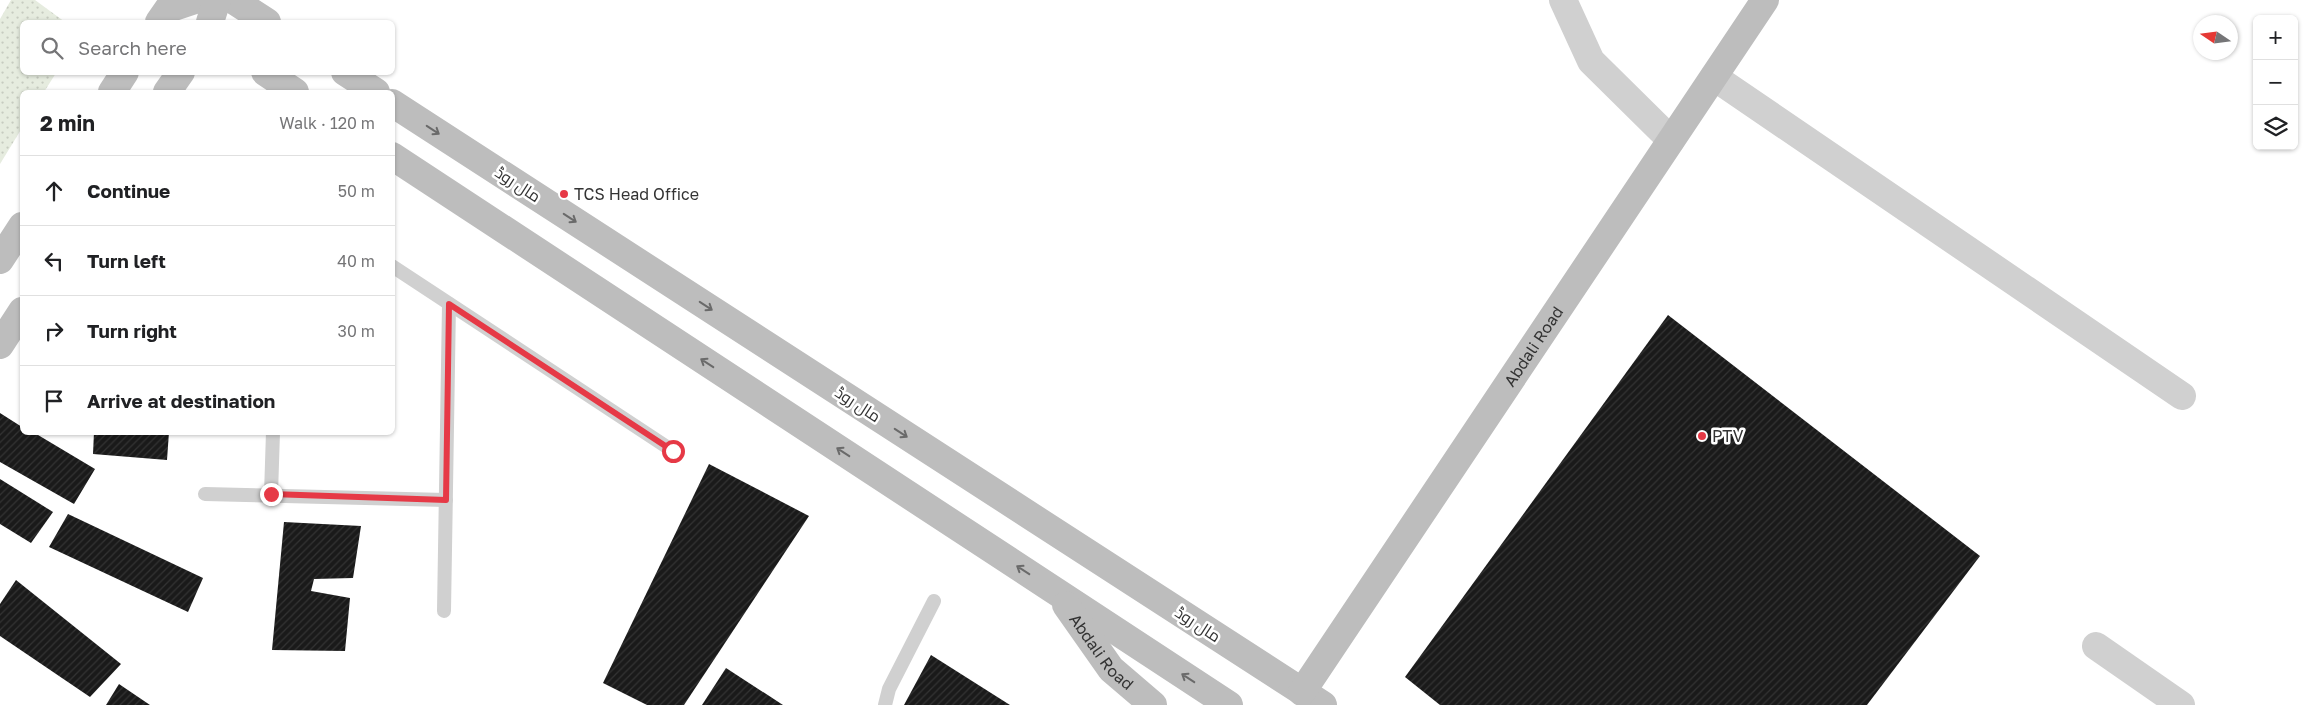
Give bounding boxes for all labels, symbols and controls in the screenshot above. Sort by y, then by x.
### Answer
north arrow [2193,15,2238,60]
map controls [2253,15,2298,150]
button: + [2253,15,2298,60]
search box [20,20,395,75]
icon: search [38,34,66,62]
text: Search here [78,36,187,59]
button: − [2253,60,2298,105]
button: layers [2253,105,2298,150]
text: 2 min [40,110,95,136]
text: Walk · 120 m [279,113,375,133]
one-way arrow [426,125,440,135]
street label: مال روڈ [491,162,545,207]
icon: ahead [40,177,68,205]
text: Continue [87,179,170,202]
text: 50 m [338,181,375,201]
place label: TCS Head Office [574,184,699,204]
marker: TCS Head Office [558,188,570,200]
one-way arrow [563,213,577,223]
icon: left [40,247,68,275]
text: Turn left [87,249,166,272]
text: 40 m [337,251,375,271]
one-way arrow [699,302,713,312]
street label: Abdali Road [1499,302,1567,390]
icon: right [40,317,68,345]
text: Turn right [87,319,177,342]
text: 30 m [338,321,375,341]
one-way arrow [700,358,714,368]
street label: مال روڈ [831,382,885,427]
icon: arrive [40,387,68,415]
text: Arrive at destination [87,389,275,412]
place label: PTV [1712,426,1744,446]
one-way arrow [894,428,908,438]
marker: PTV [1696,430,1708,442]
route start [662,440,685,463]
one-way arrow [836,447,850,457]
route end [260,483,283,506]
one-way arrow [1016,565,1030,575]
street label: مال روڈ [1171,602,1225,647]
street label: Abdali Road [1065,610,1138,694]
one-way arrow [1181,673,1195,683]

